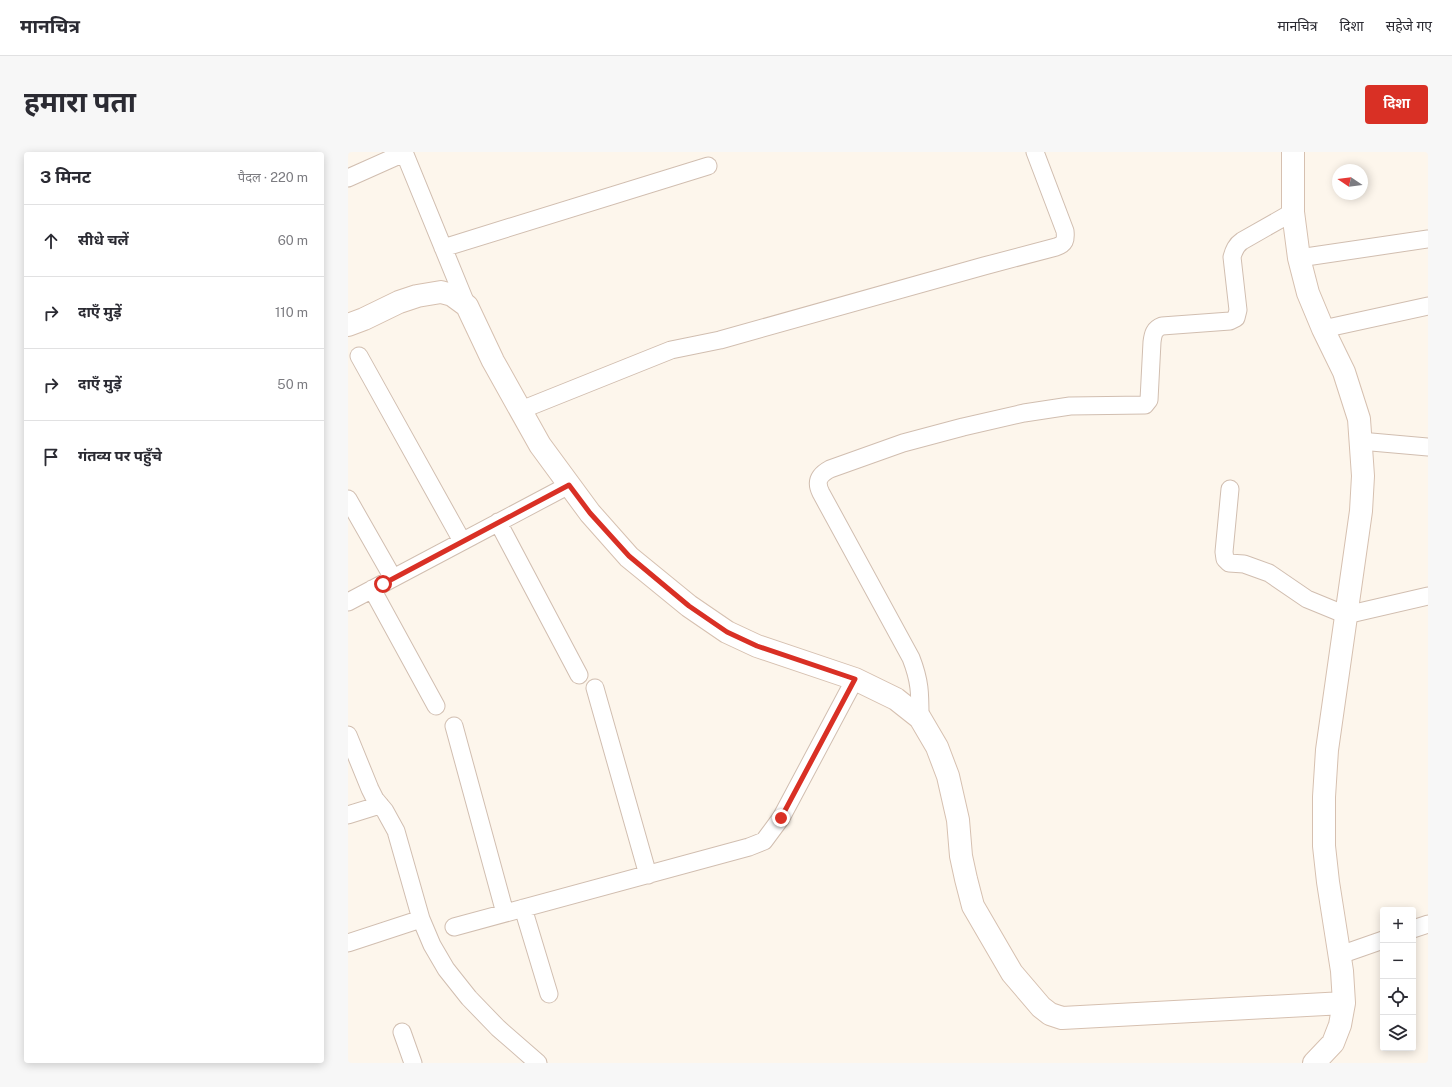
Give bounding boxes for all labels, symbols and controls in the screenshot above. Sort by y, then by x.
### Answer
text: मानचित्र [20,15,80,37]
text: मानचित्र [1277,18,1317,34]
text: दिशा [1339,18,1364,34]
text: सहेजे गए [1386,18,1432,34]
text: हमारा पता [24,85,136,118]
button: दिशा [1365,85,1428,124]
north arrow [1332,164,1368,200]
text: 3 मिनट [40,167,91,187]
text: पैदल · 220 m [238,170,308,185]
icon: ahead [40,230,62,252]
text: सीधे चलें [78,231,129,248]
text: 60 m [278,233,308,248]
icon: right [40,302,62,324]
text: दाएँ मुड़ें [78,303,122,320]
text: 110 m [275,305,308,320]
icon: right [40,374,62,396]
text: दाएँ मुड़ें [78,375,122,392]
text: 50 m [277,377,308,392]
icon: arrive [40,446,62,468]
text: गंतव्य पर पहुँचे [78,447,162,464]
route start [374,575,392,593]
route end [772,809,790,827]
map controls [1380,907,1416,1051]
button: + [1380,907,1416,943]
button: − [1380,943,1416,979]
button: locate [1380,979,1416,1015]
button: layers [1380,1015,1416,1051]

